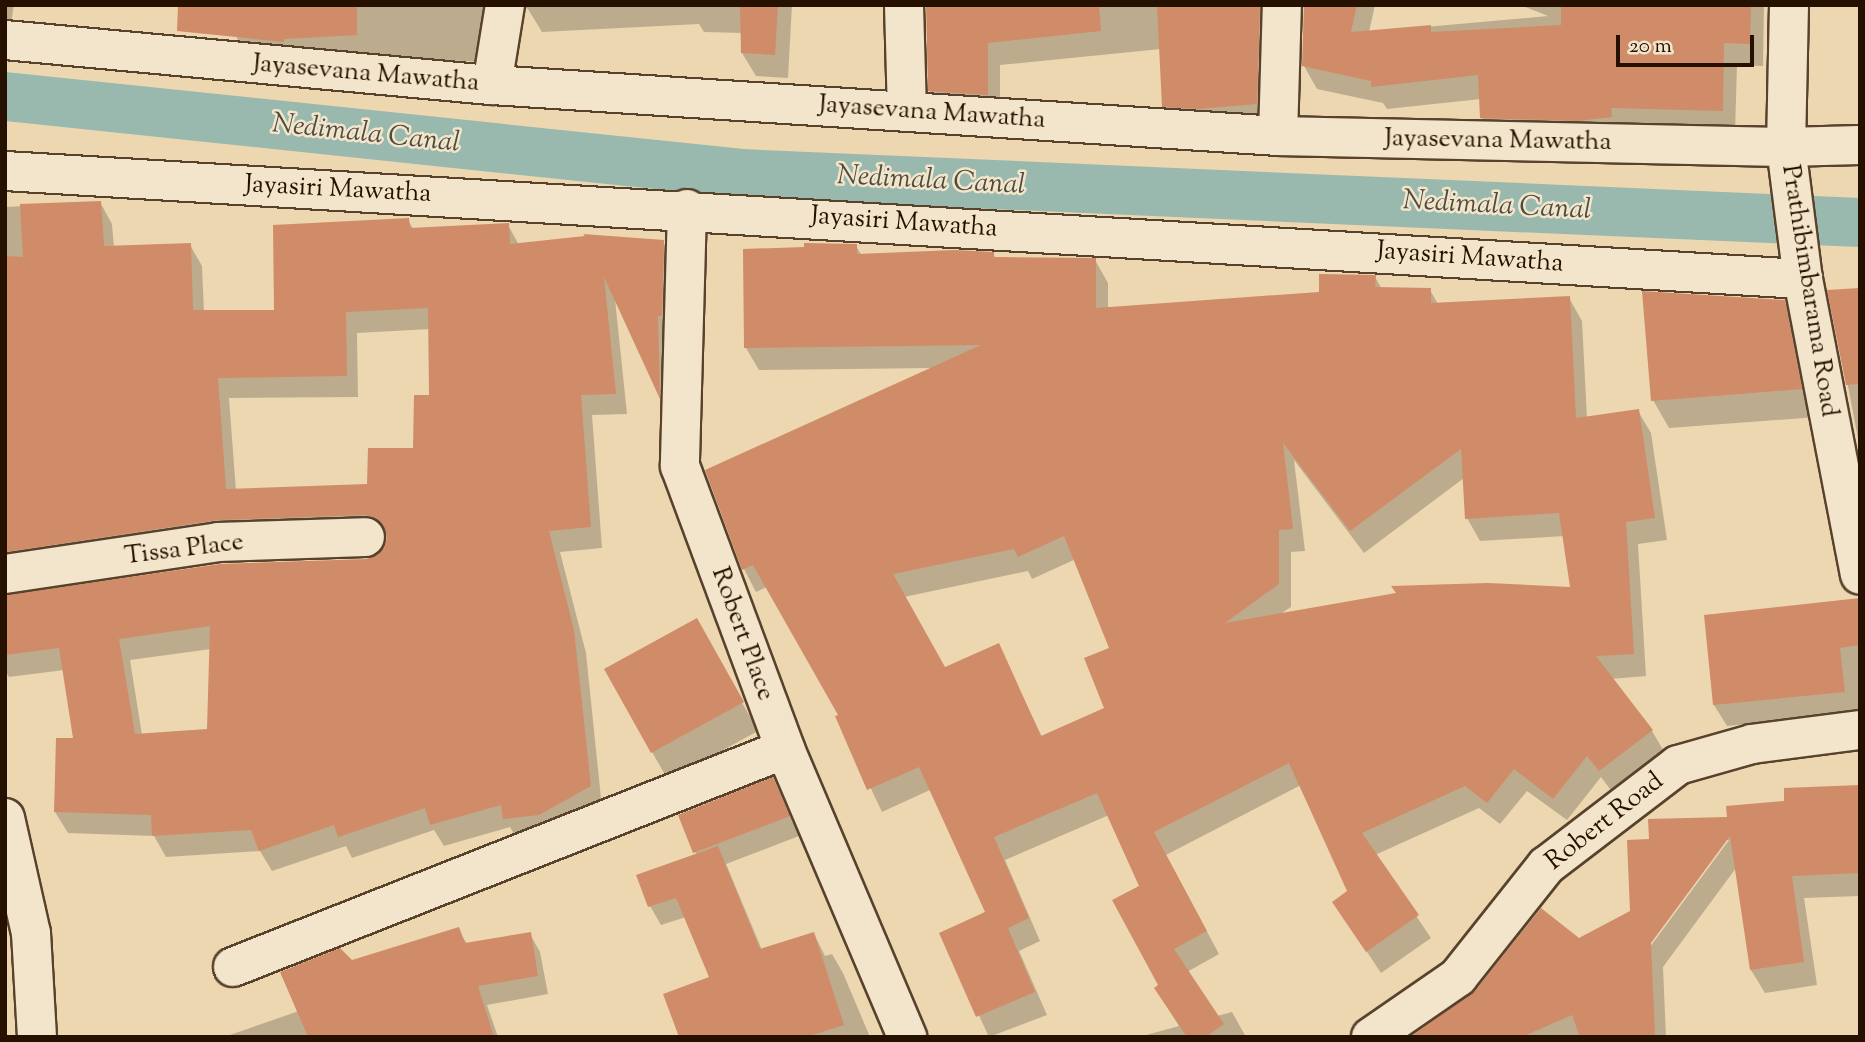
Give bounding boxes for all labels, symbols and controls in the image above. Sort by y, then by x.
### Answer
scale bar [1620,21,1758,65]
text: 20 m [1629,32,1672,62]
street label: Jayasevana Mawatha [251,49,481,99]
street label: Jayasevana Mawatha [818,90,1046,136]
water label: Nedimala Canal [270,107,462,161]
street label: Jayasevana Mawatha [1384,123,1612,159]
water label: Nedimala Canal [836,159,1026,203]
street label: Prathibimbarama Road [1774,163,1844,419]
street label: Jayasiri Mawatha [244,170,432,210]
water label: Nedimala Canal [1402,184,1592,228]
street label: Jayasiri Mawatha [810,201,998,245]
street label: Jayasiri Mawatha [1376,236,1564,280]
street label: Tissa Place [123,527,245,573]
street label: Robert Place [703,563,781,705]
street label: Robert Road [1540,766,1670,878]

